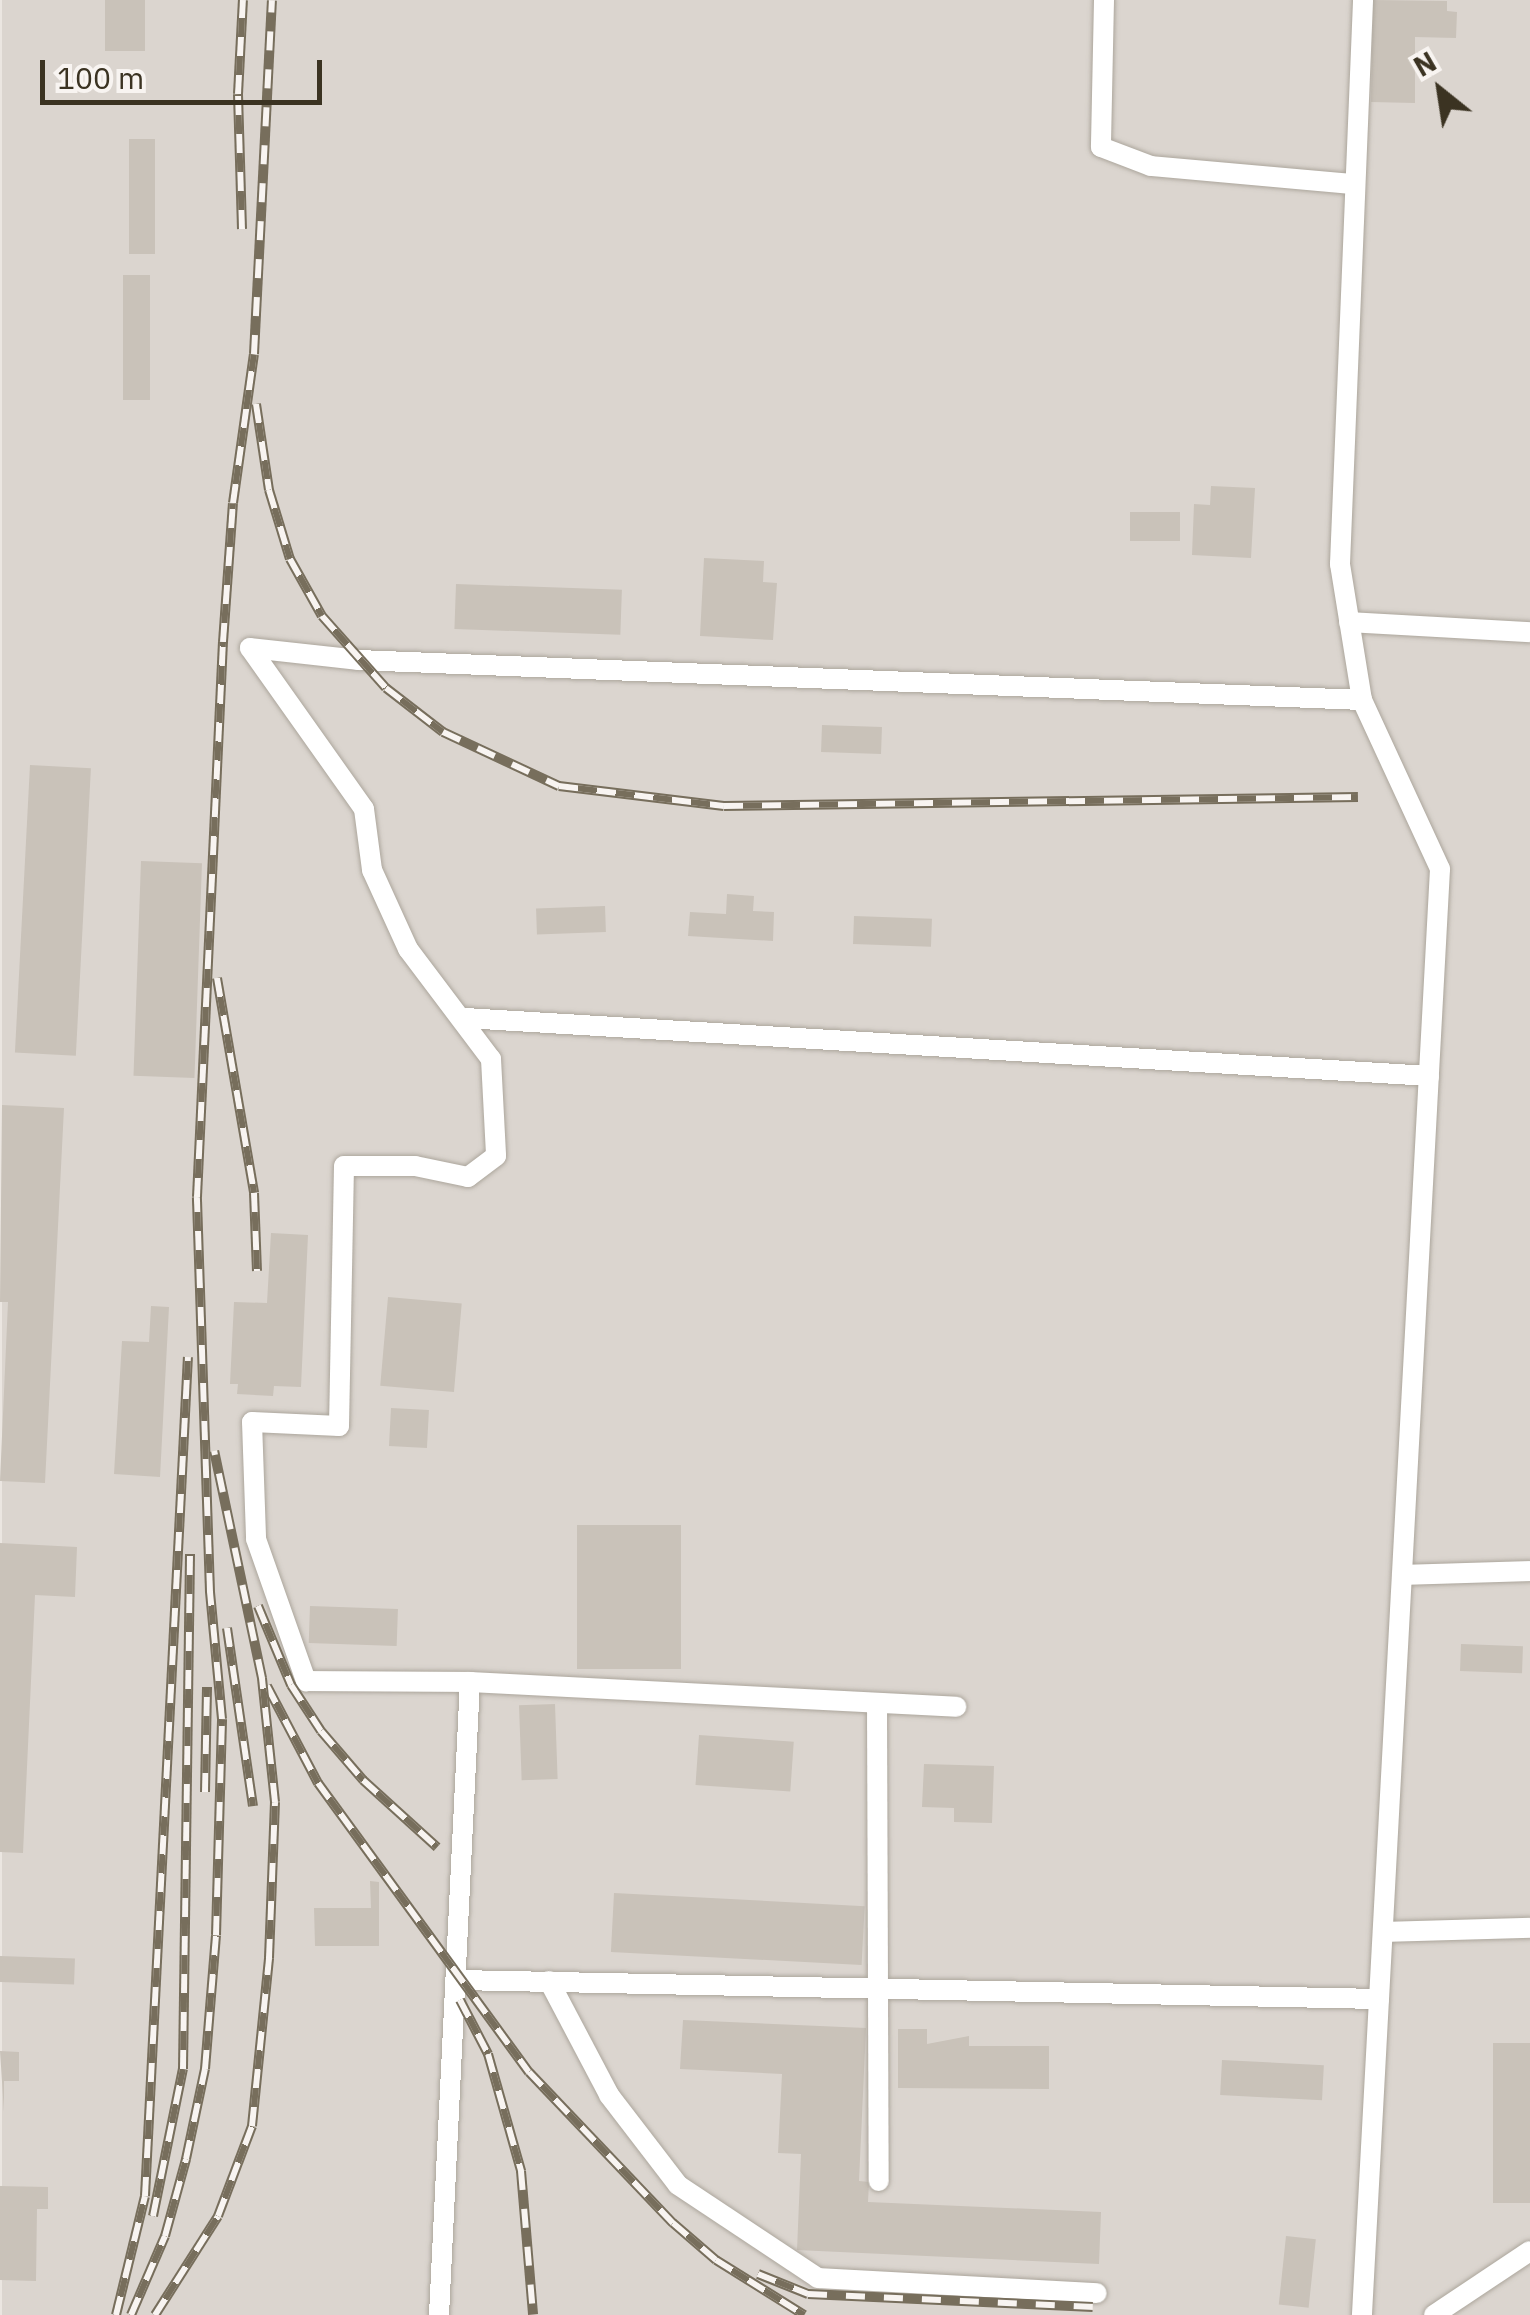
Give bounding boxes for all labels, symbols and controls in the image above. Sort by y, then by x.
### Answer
scale bar [45,40,328,102]
north arrow [1390,40,1490,140]
text: N [1407,42,1443,85]
text: 100 m [57,58,144,97]

